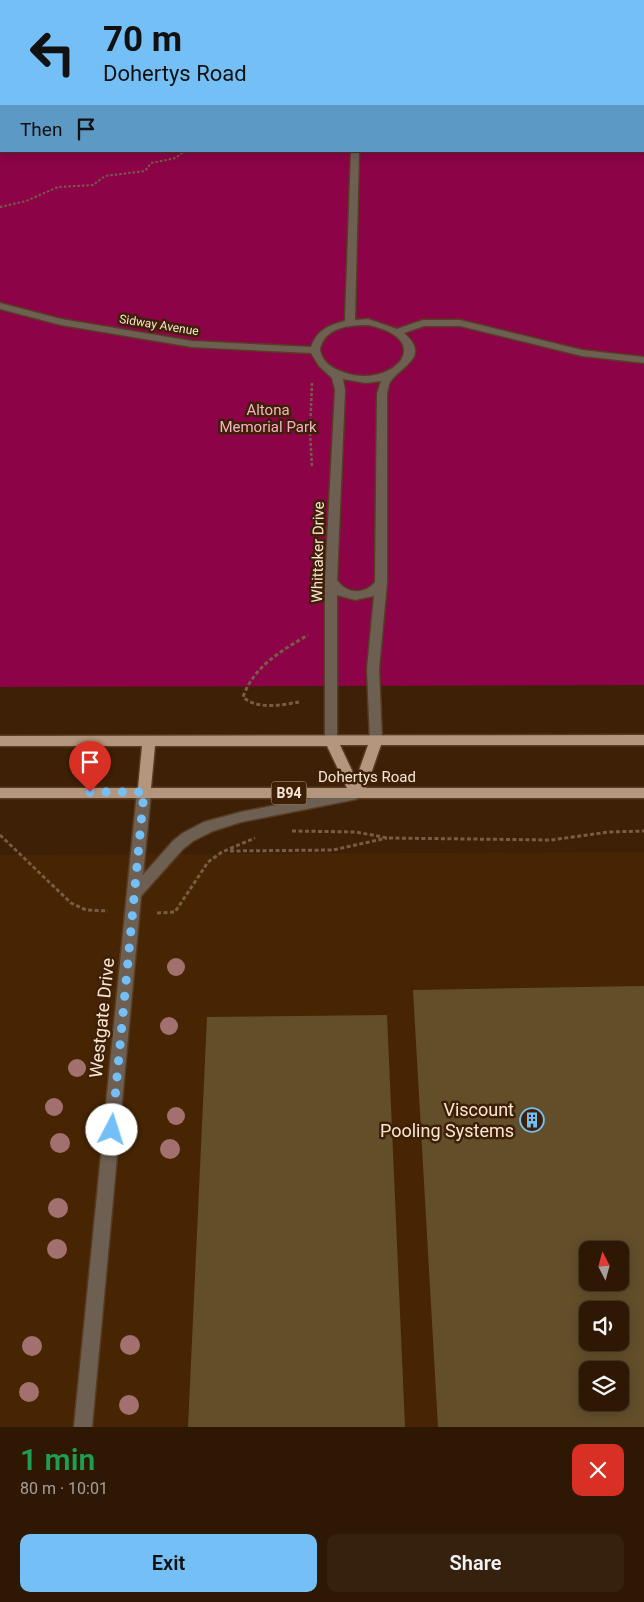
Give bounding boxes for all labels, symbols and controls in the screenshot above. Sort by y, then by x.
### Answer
text: 70 m [103,19,182,60]
icon: left [20,20,85,85]
text: Dohertys Road [103,61,247,86]
icon: arrive [72,115,100,143]
text: Then [20,118,62,141]
street label: Sidway Avenue [118,312,200,338]
park label: Altona Memorial Park [219,401,317,436]
street label: Whittaker Drive [308,501,328,603]
pin [69,741,111,792]
icon: arrive [76,748,104,776]
street label: Dohertys Road [318,768,416,786]
road number: B94 [272,781,306,804]
street label: Westgate Drive [85,957,118,1079]
place label: Viscount Pooling Systems [380,1099,514,1141]
position arrow [85,1103,137,1155]
building icon: Viscount Pooling Systems [519,1107,545,1133]
north arrow [579,1241,629,1291]
map controls [579,1241,629,1411]
button: sound [579,1301,629,1351]
button: layers [579,1361,629,1411]
text: 1 min [20,1442,95,1477]
button: close [572,1444,624,1496]
text: 80 m · 10:01 [20,1479,108,1498]
button: Exit [20,1534,317,1592]
button: Share [327,1534,624,1592]

